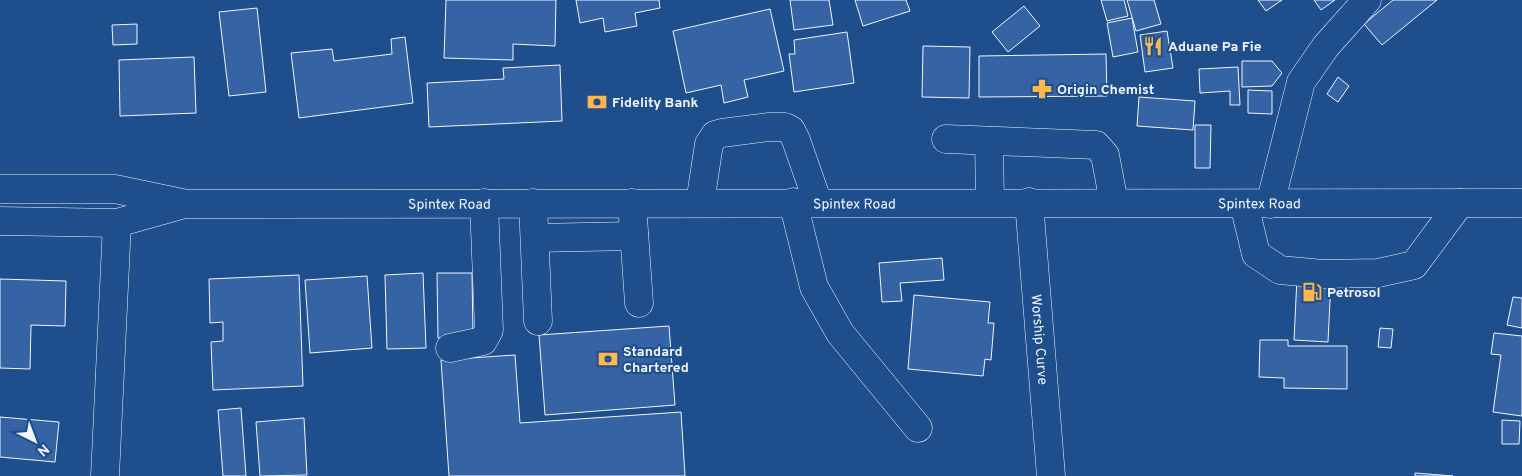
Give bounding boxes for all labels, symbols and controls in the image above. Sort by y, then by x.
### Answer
restaurant icon: Aduane Pa Fie [1142,35,1164,57]
place label: Aduane Pa Fie [1168,39,1262,56]
pharmacy icon: Origin Chemist [1031,78,1053,100]
place label: Origin Chemist [1057,82,1154,99]
bank icon: Fidelity Bank [586,91,608,113]
place label: Fidelity Bank [612,95,699,112]
street label: Spintex Road [813,196,896,214]
street label: Spintex Road [1218,196,1301,213]
street label: Spintex Road [408,197,491,214]
fuel station icon: Petrosol [1301,281,1323,303]
place label: Petrosol [1327,285,1380,302]
street label: Worship Curve [1026,294,1051,386]
place label: Standard Chartered [623,344,689,377]
bank icon: Standard Chartered [597,348,619,370]
north arrow [10,416,60,466]
text: N [33,440,52,459]

